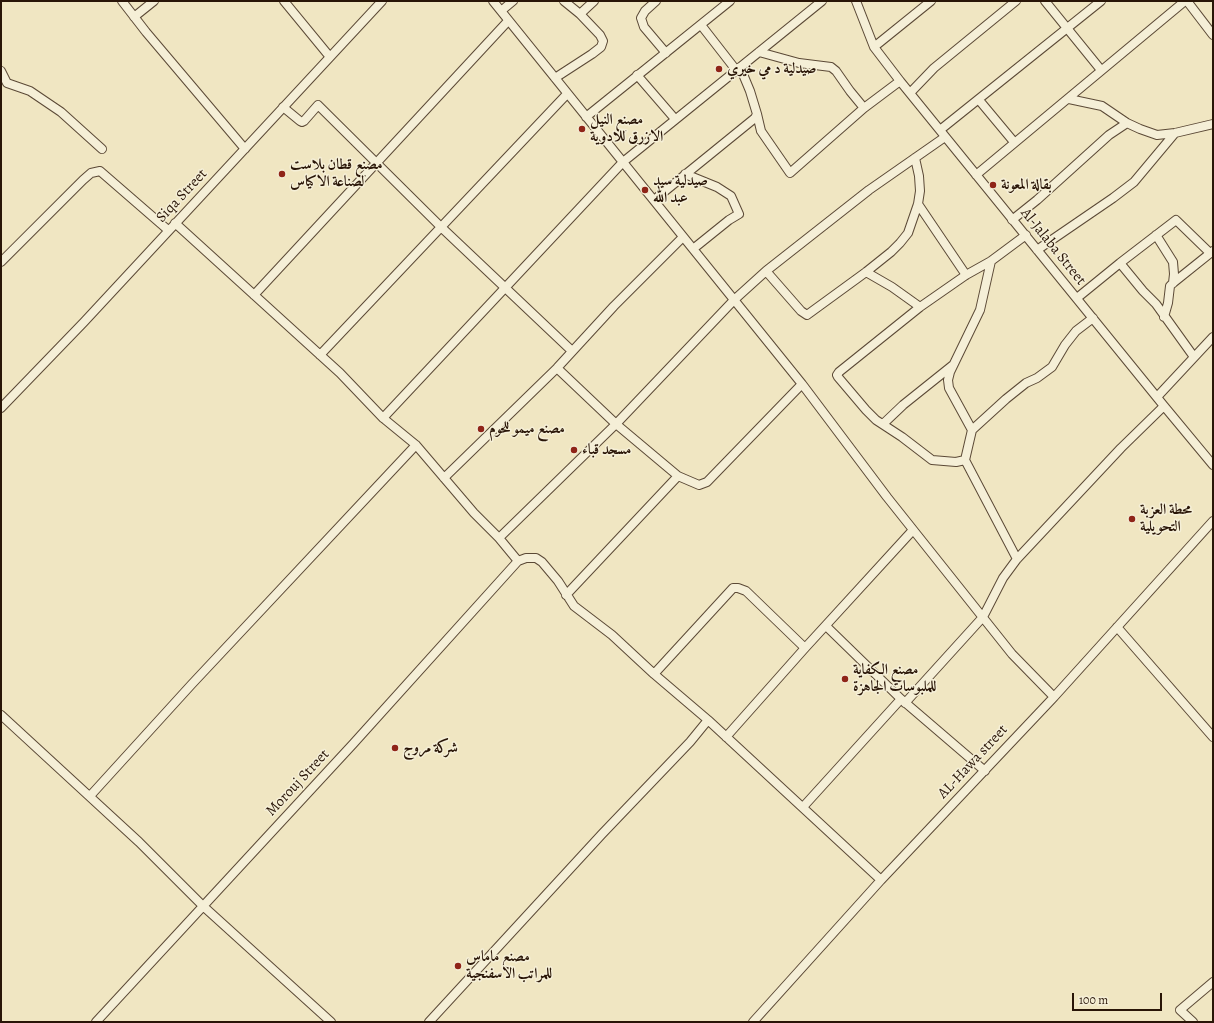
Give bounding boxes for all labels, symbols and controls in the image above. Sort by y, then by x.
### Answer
place label: صيدلية د مي خيري [727,60,816,78]
marker: صيدلية د مي خيري [714,64,724,74]
place label: مصنع النيل الازرق للادوية [590,111,663,146]
marker: مصنع النيل الازرق للادوية [577,124,587,134]
place label: مصنع قطان بلاست لصناعة الاكياس [290,156,383,191]
street label: Siqa Street [153,166,211,226]
marker: مصنع قطان بلاست لصناعة الاكياس [277,169,287,179]
place label: صيدلية سيد عبد الله [653,172,708,207]
place label: بقالة المعونة [1001,176,1052,194]
marker: بقالة المعونة [988,180,998,190]
marker: صيدلية سيد عبد الله [640,185,650,195]
street label: Al-Jalaba Street [1016,205,1090,289]
place label: مصنع ميمو للحوم [489,420,565,438]
marker: مصنع ميمو للحوم [476,424,486,434]
place label: مسجد قباء [582,441,631,459]
marker: مسجد قباء [569,445,579,455]
place label: محطة العزبة التحويلية [1140,501,1192,536]
marker: محطة العزبة التحويلية [1127,514,1137,524]
place label: مصنع الكفاية للملبوسات الجاهزة [853,661,936,696]
marker: مصنع الكفاية للملبوسات الجاهزة [840,674,850,684]
street label: AL-Hawa street [934,721,1012,803]
place label: شركة مروج [403,739,458,757]
marker: شركة مروج [390,743,400,753]
street label: Morouj Street [263,746,333,820]
place label: مصنع ماماس للمراتب الاسفنجية [466,948,552,983]
marker: مصنع ماماس للمراتب الاسفنجية [453,961,463,971]
scale bar [1074,985,1164,1011]
text: 100 m [1079,992,1108,1008]

